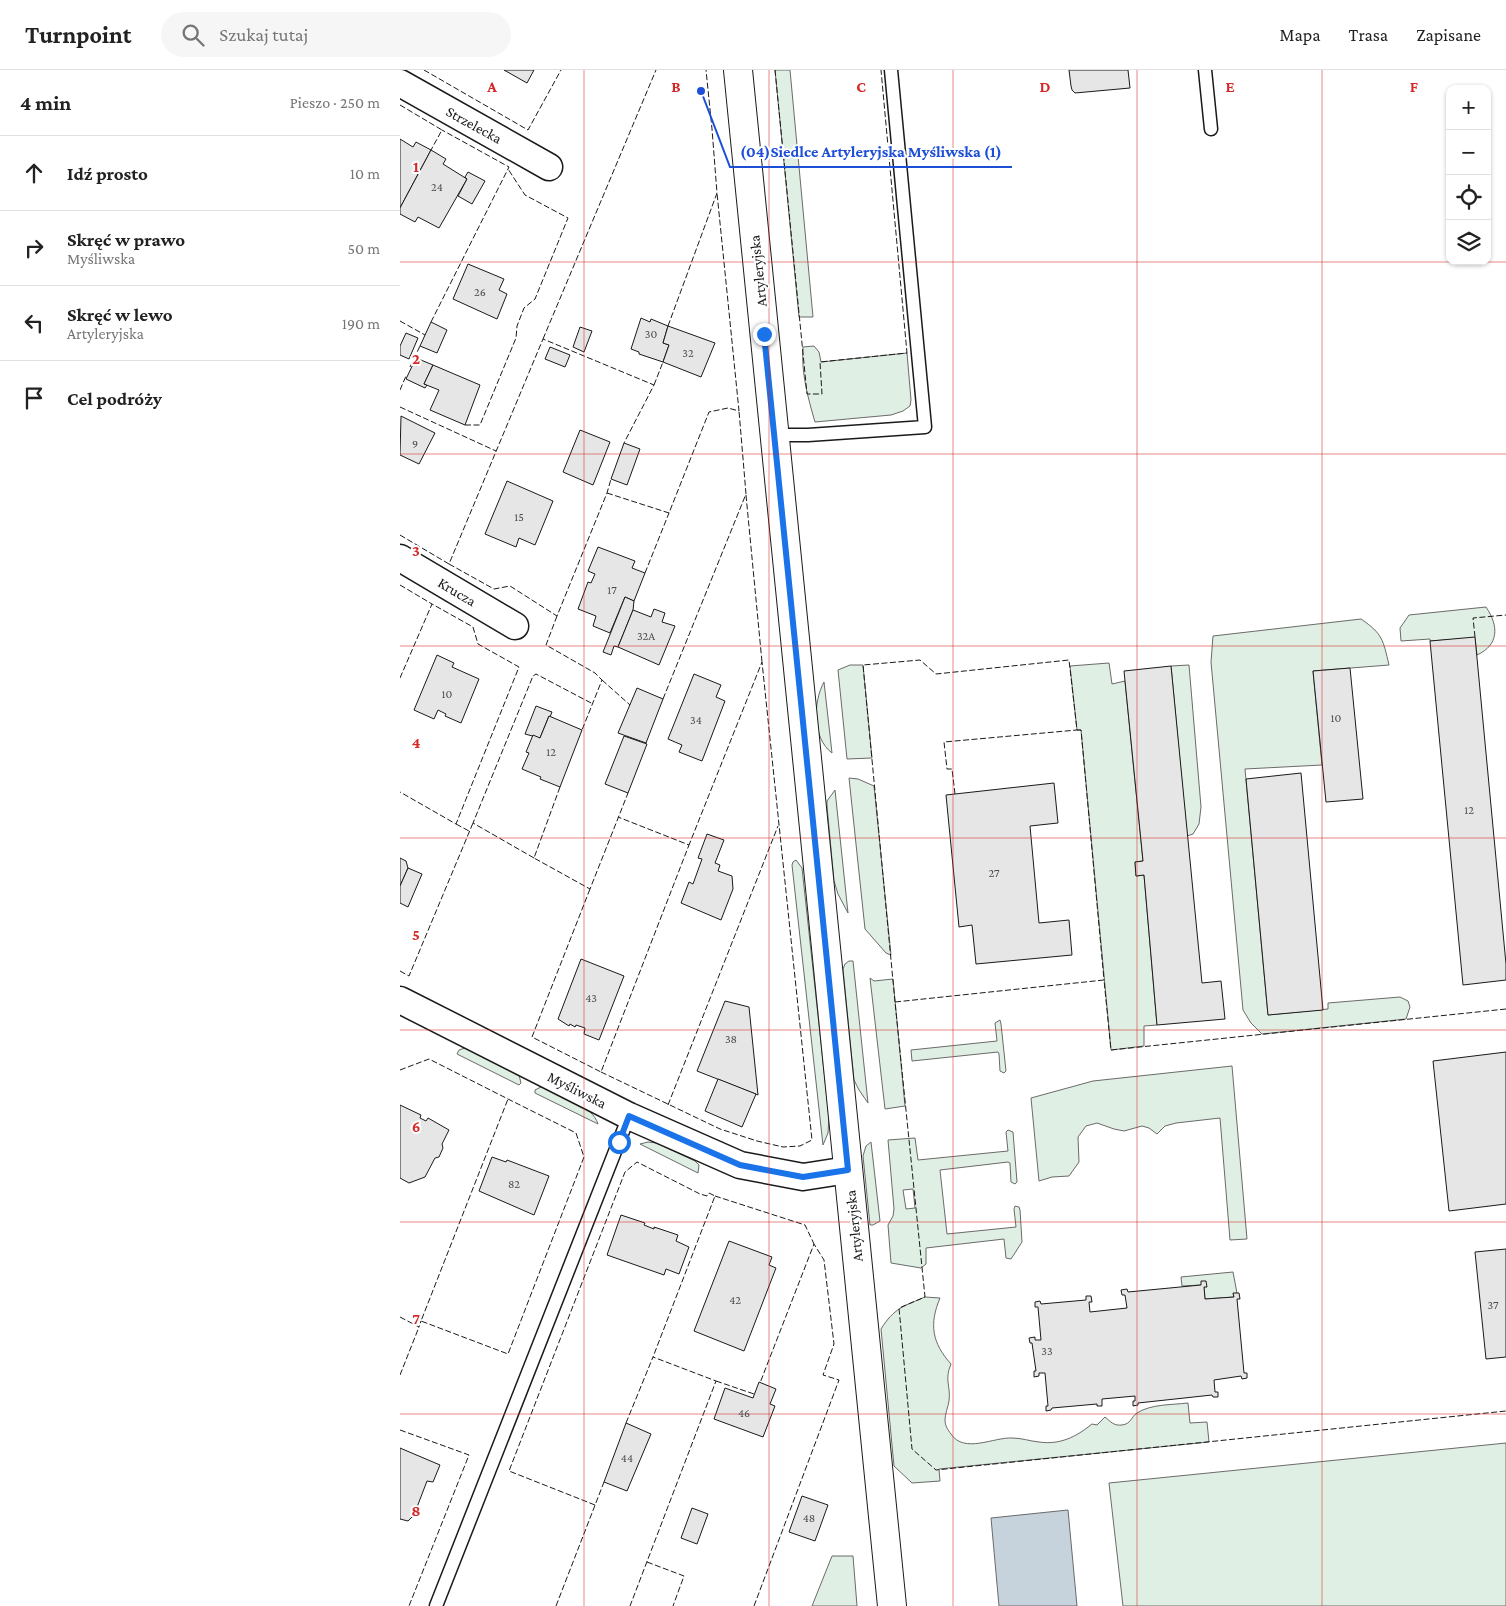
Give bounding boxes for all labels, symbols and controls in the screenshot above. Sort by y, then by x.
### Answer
search box [161,12,511,57]
text: Turnpoint [25,21,131,48]
icon: search [179,21,207,49]
text: Szukaj tutaj [219,24,308,45]
text: Mapa [1280,25,1321,45]
text: Trasa [1349,25,1388,45]
text: Zapisane [1416,25,1481,45]
text: A [486,78,497,95]
text: B [671,78,681,95]
text: C [856,78,866,95]
text: D [1039,78,1051,95]
text: E [1225,78,1235,95]
text: F [1410,78,1419,95]
map controls [1446,85,1491,265]
button: + [1446,85,1491,130]
text: 4 min [20,91,71,115]
text: Pieszo · 250 m [290,94,380,111]
street label: Strzelecka [443,103,505,147]
button: − [1446,130,1491,175]
callout: (04)Siedlce Artyleryjska Myśliwska (1) [730,136,1012,167]
text: (04)Siedlce Artyleryjska Myśliwska (1) [740,143,1002,161]
text: 1 [413,158,419,175]
icon: ahead [20,159,48,187]
text: Idź prosto [67,163,148,184]
text: 10 m [350,165,380,182]
button: locate [1446,175,1491,220]
house number: 24 [431,180,443,194]
button: layers [1446,220,1491,265]
text: Skręć w prawo [67,229,185,250]
icon: right [20,234,48,262]
street label: Artyleryjska [746,234,771,308]
text: 50 m [348,240,380,257]
text: Myśliwska [67,250,135,267]
house number: 26 [474,285,486,299]
text: Skręć w lewo [67,304,173,325]
icon: left [20,309,48,337]
text: 190 m [342,315,380,332]
route end [753,323,776,346]
text: Artyleryjska [67,325,144,342]
house number: 30 [645,327,657,341]
house number: 32 [682,346,694,360]
text: 2 [412,350,420,367]
icon: arrive [20,384,48,412]
text: Cel podróży [67,388,162,409]
house number: 9 [412,437,418,451]
house number: 15 [514,510,524,524]
text: 3 [412,542,420,559]
street label: Krucza [435,574,479,610]
house number: 17 [607,583,617,597]
house number: 32A [637,629,655,643]
house number: 10 [442,687,453,701]
house number: 10 [1331,711,1342,725]
house number: 34 [690,713,702,727]
text: 4 [412,734,421,751]
house number: 12 [546,745,556,759]
house number: 12 [1464,803,1474,817]
house number: 27 [988,866,1000,880]
text: 5 [412,926,420,943]
house number: 43 [585,991,597,1005]
house number: 38 [725,1032,737,1046]
street label: Myśliwska [544,1068,609,1113]
text: 6 [412,1118,420,1135]
route start [608,1131,631,1154]
house number: 82 [508,1177,520,1191]
street label: Artyleryjska [842,1189,867,1263]
house number: 42 [729,1293,741,1307]
house number: 37 [1487,1298,1499,1312]
text: 7 [412,1310,420,1327]
house number: 33 [1041,1344,1053,1358]
house number: 46 [738,1406,750,1420]
house number: 44 [621,1451,633,1465]
text: 8 [411,1502,421,1519]
house number: 48 [803,1511,815,1525]

